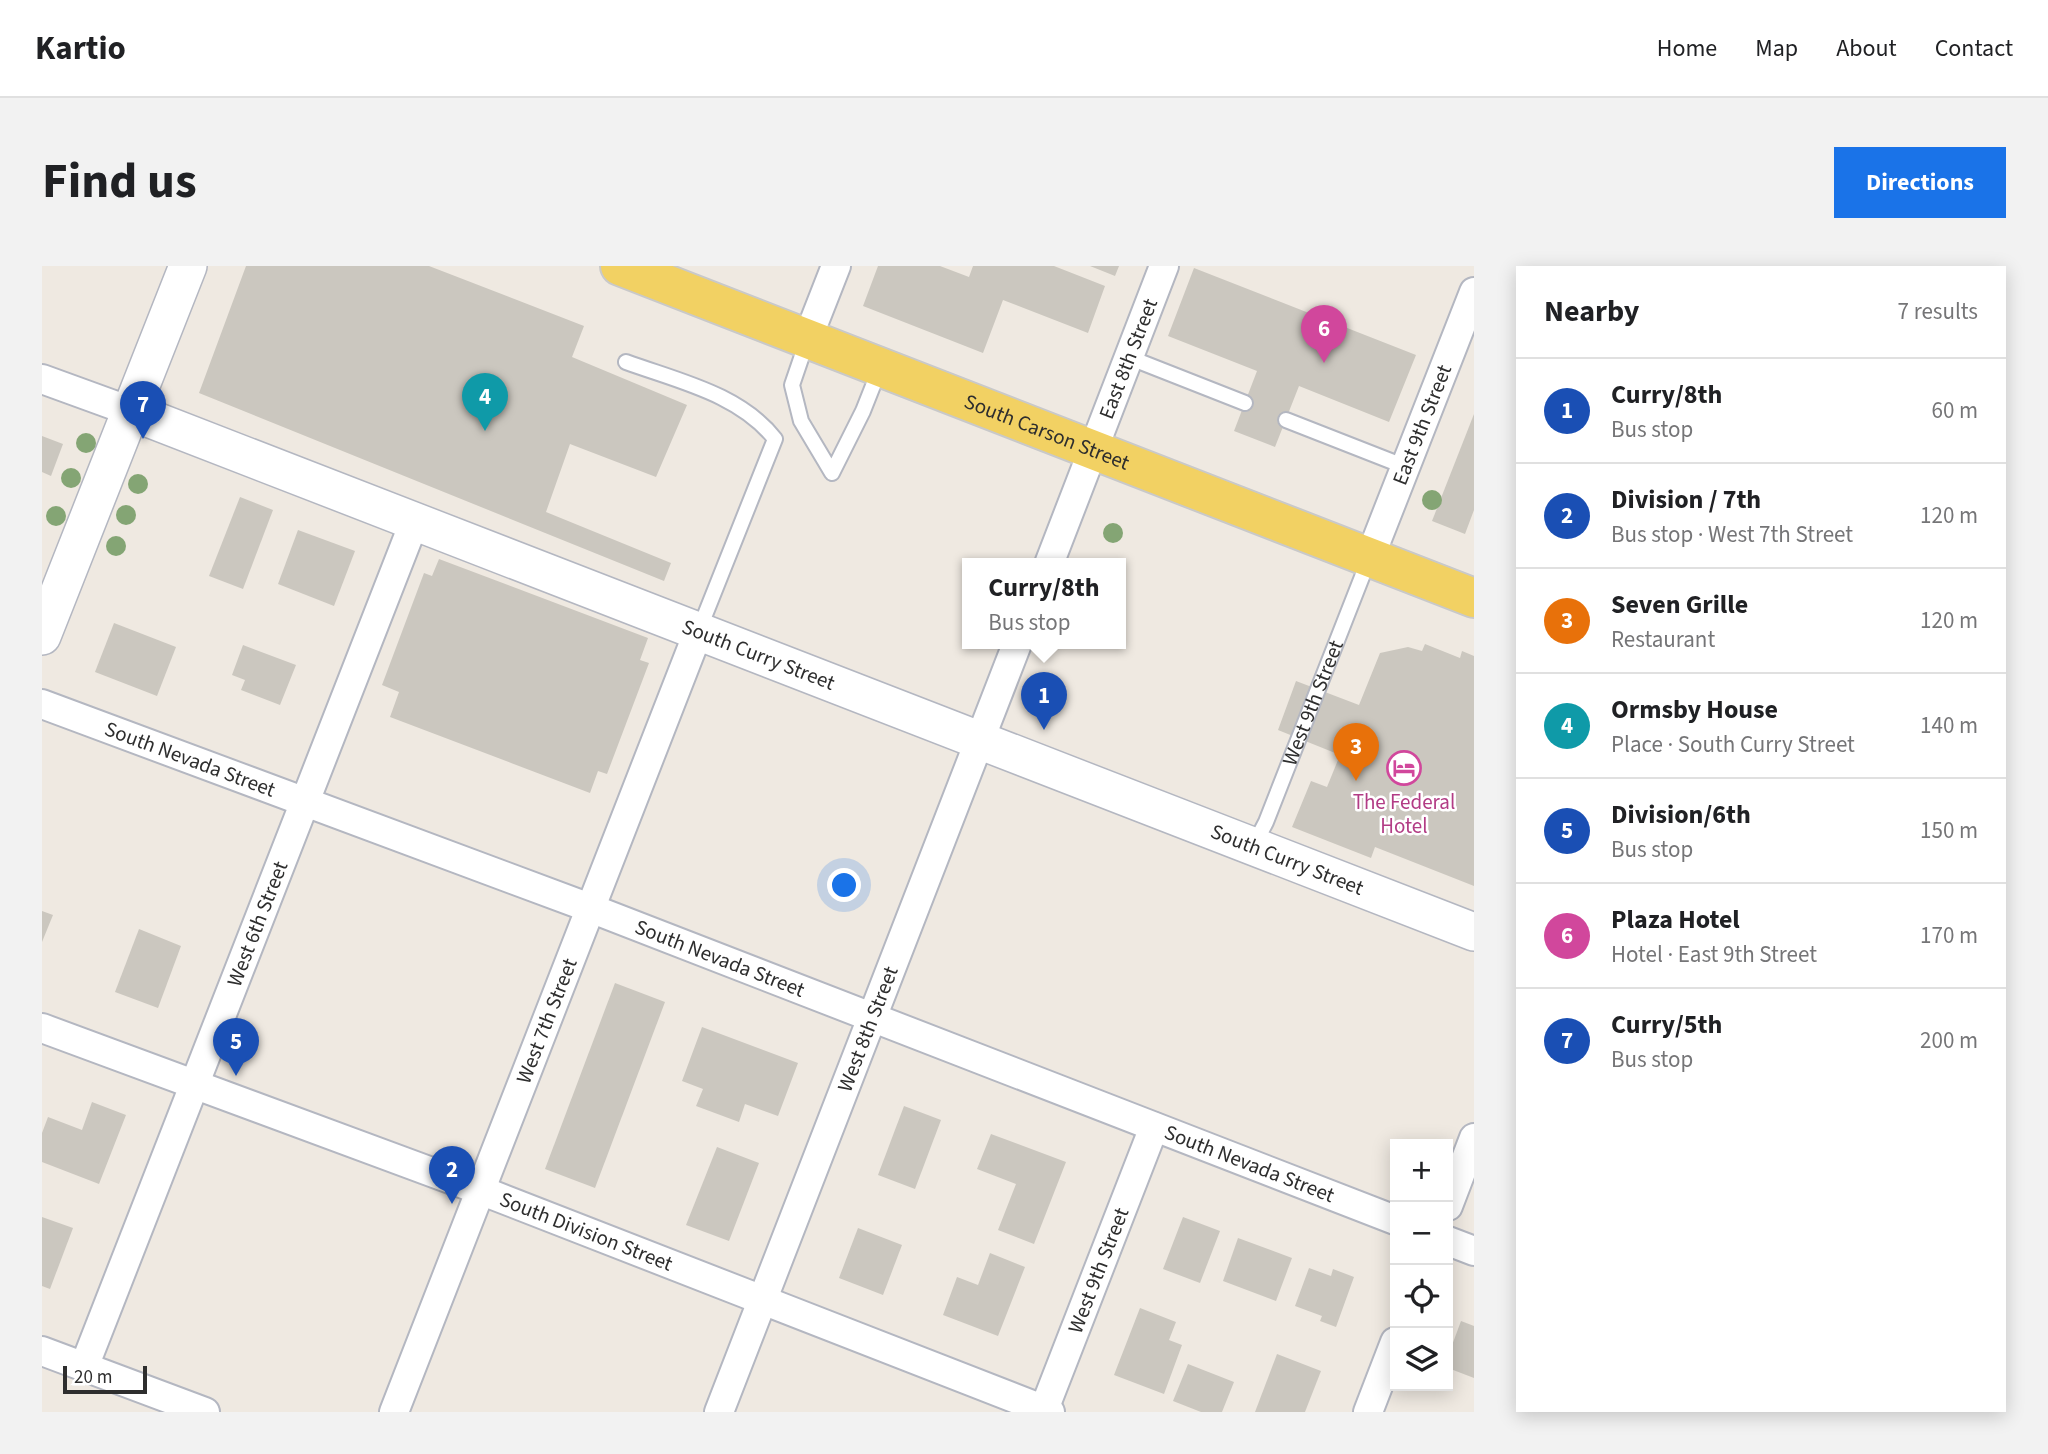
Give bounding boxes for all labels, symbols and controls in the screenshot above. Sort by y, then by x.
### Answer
text: Kartio [35,25,126,72]
text: Home [1657,31,1717,66]
text: Map [1755,31,1798,66]
text: About [1836,31,1897,66]
text: Contact [1935,31,2013,66]
text: Find us [42,147,197,217]
button: Directions [1834,147,2006,218]
text: Nearby [1544,290,1639,333]
street label: East 8th Street [1091,294,1165,423]
text: 7 results [1898,295,1978,328]
pin: 6 [1301,305,1347,363]
street label: East 9th Street [1385,360,1459,490]
pin: 4 [462,373,508,431]
text: Curry/8th [1611,376,1722,413]
pin: 7 [120,381,166,439]
street label: South Carson Street [960,386,1134,478]
text: 1 [1561,394,1573,427]
text: 60 m [1931,394,1978,427]
text: Bus stop [1611,413,1693,446]
text: Division / 7th [1611,481,1761,518]
text: 2 [1561,499,1573,532]
text: 120 m [1920,499,1978,532]
text: Bus stop · West 7th Street [1611,518,1853,551]
popup [962,558,1126,649]
text: Curry/8th [988,569,1100,606]
text: Seven Grille [1611,586,1748,623]
text: 3 [1561,604,1573,637]
text: 120 m [1920,604,1978,637]
text: Bus stop [988,606,1070,639]
street label: South Curry Street [678,611,839,698]
text: Restaurant [1611,623,1715,656]
street label: West 9th Street [1275,636,1351,770]
pin: 1 [1021,672,1067,730]
text: Ormsby House [1611,691,1778,728]
text: 4 [1561,709,1573,742]
text: 140 m [1920,709,1978,742]
street label: South Nevada Street [100,714,280,805]
pin: 3 [1333,723,1379,781]
text: Place · South Curry Street [1611,728,1855,761]
hotel icon: The Federal Hotel [1385,749,1423,787]
place label: The Federal Hotel [1353,787,1455,841]
text: Division/6th [1611,796,1751,833]
text: 5 [1561,814,1573,847]
text: 150 m [1920,814,1978,847]
street label: South Curry Street [1206,816,1368,903]
text: Bus stop [1611,833,1693,866]
street label: West 6th Street [219,856,295,991]
your location [827,868,861,902]
text: Plaza Hotel [1611,901,1740,938]
street label: South Nevada Street [631,912,809,1005]
text: 6 [1561,919,1573,952]
text: 170 m [1920,919,1978,952]
text: Hotel · East 9th Street [1611,938,1817,971]
street label: West 7th Street [509,954,585,1088]
street label: West 8th Street [830,962,906,1096]
text: Curry/5th [1611,1006,1722,1043]
pin: 5 [213,1018,259,1076]
text: 7 [1561,1024,1573,1057]
text: 200 m [1920,1024,1978,1057]
text: Bus stop [1611,1043,1693,1076]
street label: South Nevada Street [1160,1117,1339,1210]
map controls [1390,1139,1453,1391]
button: + [1390,1139,1453,1202]
pin: 2 [429,1146,475,1204]
street label: South Division Street [495,1184,677,1279]
button: − [1390,1202,1453,1265]
street label: West 9th Street [1060,1203,1136,1338]
button: locate [1390,1265,1453,1328]
button: layers [1390,1328,1453,1391]
scale bar [63,1363,147,1395]
text: 20 m [74,1364,112,1391]

